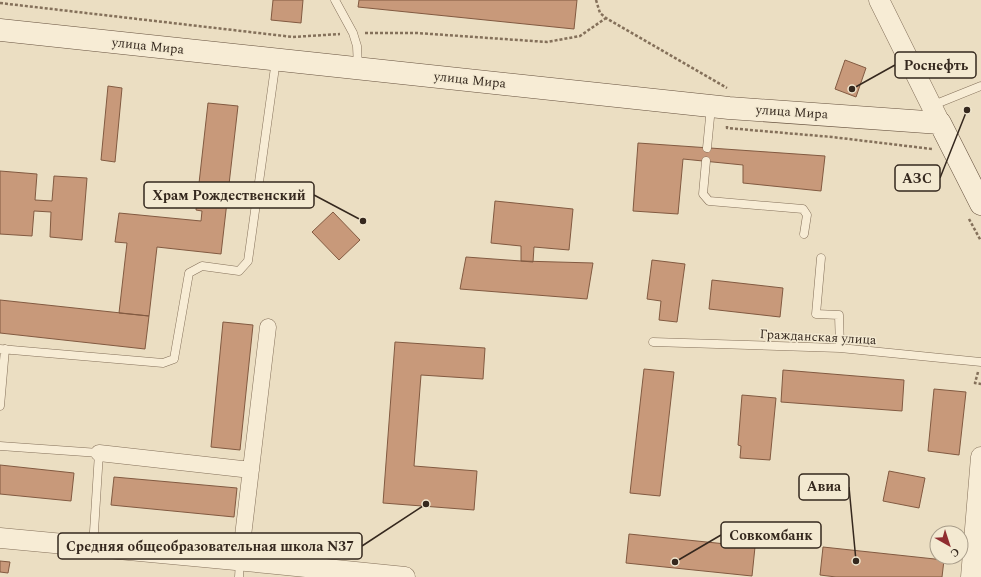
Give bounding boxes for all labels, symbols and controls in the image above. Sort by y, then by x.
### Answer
street label: улица Мира [110,32,186,60]
callout: Роснефть [895,52,976,78]
text: Роснефть [904,55,969,76]
street label: улица Мира [432,66,508,94]
street label: улица Мира [754,99,829,125]
callout: АЗС [895,165,940,191]
text: АЗС [902,168,932,189]
callout: Храм Рождественский [144,182,314,208]
text: Храм Рождественский [152,185,306,206]
street label: Гражданская улица [759,324,878,350]
callout: Авиа [799,474,849,500]
text: Авиа [807,476,842,497]
callout: Совкомбанк [721,522,821,548]
text: Совкомбанк [729,525,813,546]
north arrow [929,525,969,565]
callout: Средняя общеобразовательная школа N37 [58,533,362,559]
text: Средняя общеобразовательная школа N37 [66,536,354,557]
text: С [946,543,963,562]

